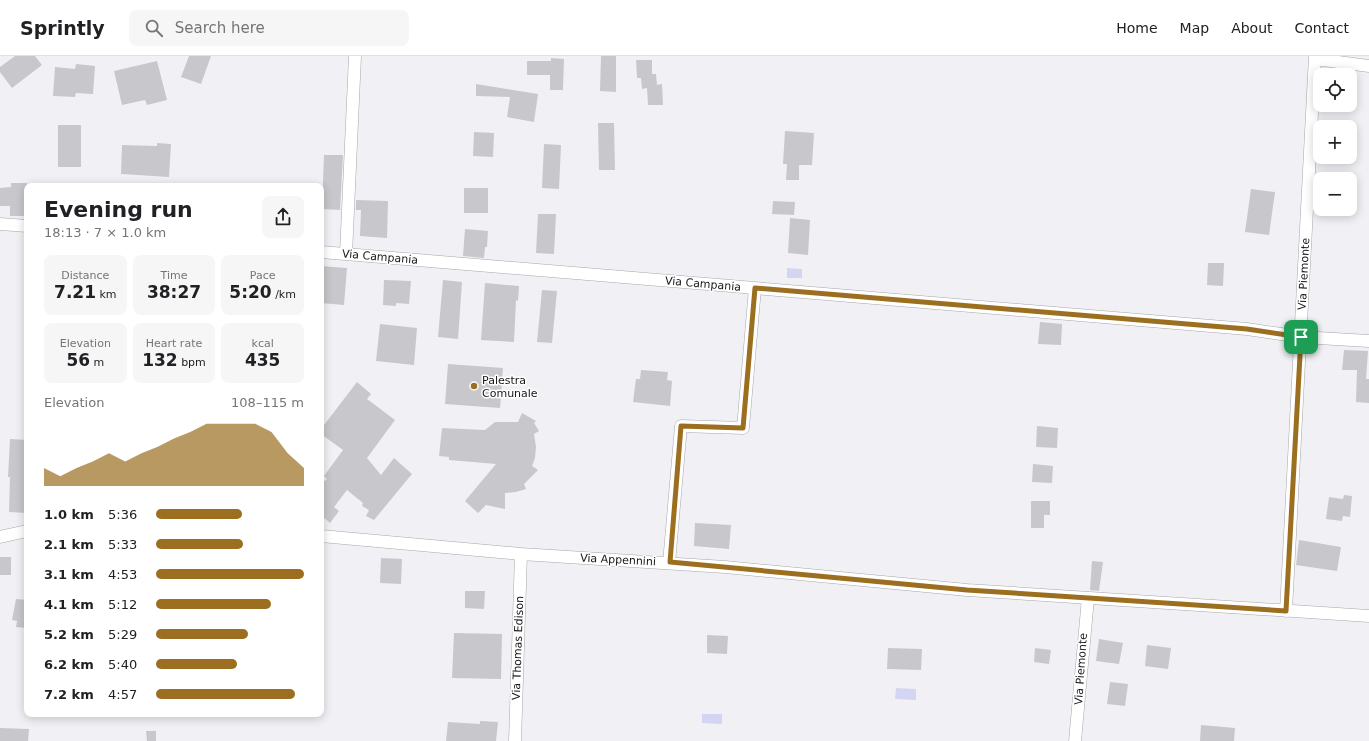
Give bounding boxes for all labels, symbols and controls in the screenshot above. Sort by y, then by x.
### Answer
search box [129,10,409,46]
text: Sprintly [20,17,105,39]
icon: search [143,17,165,39]
text: Search here [175,19,265,37]
text: Home [1116,20,1158,36]
text: Map [1180,20,1209,36]
text: About [1231,20,1273,36]
text: Contact [1295,20,1349,36]
map controls [1313,68,1357,216]
button: locate [1313,68,1357,112]
button: + [1313,120,1357,164]
button: − [1313,172,1357,216]
button: share [262,196,304,238]
text: Evening run [44,197,193,222]
text: 18:13 · 7 × 1.0 km [44,225,166,240]
street label: Via Piemonte [1296,237,1312,310]
street label: Via Campania [341,247,419,267]
text: Distance [61,269,109,282]
text: Time [161,269,187,282]
text: Pace [250,269,276,282]
street label: Via Campania [664,274,742,294]
text: 7.21 [54,282,96,302]
text: 38:27 [147,282,201,302]
text: 5:20 [229,282,272,302]
text: km [96,288,117,301]
text: /km [272,288,296,301]
pin [1284,320,1318,354]
icon: arrive [1290,326,1312,348]
text: Elevation [60,337,111,350]
text: Heart rate [146,337,202,350]
text: kcal [252,337,274,350]
text: 56 [66,350,90,370]
text: 132 [142,350,178,370]
text: 435 [245,350,280,370]
text: m [90,356,104,369]
text: bpm [178,356,206,369]
place label: Palestra Comunale [482,374,538,400]
marker: Palestra Comunale [469,381,479,391]
text: Elevation [44,395,104,410]
text: 108–115 m [231,395,304,410]
text: 1.0 km [44,507,94,522]
text: 5:36 [108,507,137,522]
text: 2.1 km [44,537,94,552]
text: 5:33 [108,537,137,552]
street label: Via Appennini [580,552,656,568]
text: 3.1 km [44,567,94,582]
text: 4:53 [108,567,137,582]
street label: Via Thomas Edison [510,596,526,700]
text: 4.1 km [44,597,94,612]
text: 5:12 [108,597,137,612]
text: 5.2 km [44,627,94,642]
text: 5:29 [108,627,137,642]
street label: Via Piemonte [1072,632,1090,706]
text: 6.2 km [44,657,94,672]
text: 5:40 [108,657,137,672]
text: 7.2 km [44,687,94,702]
text: 4:57 [108,687,137,702]

